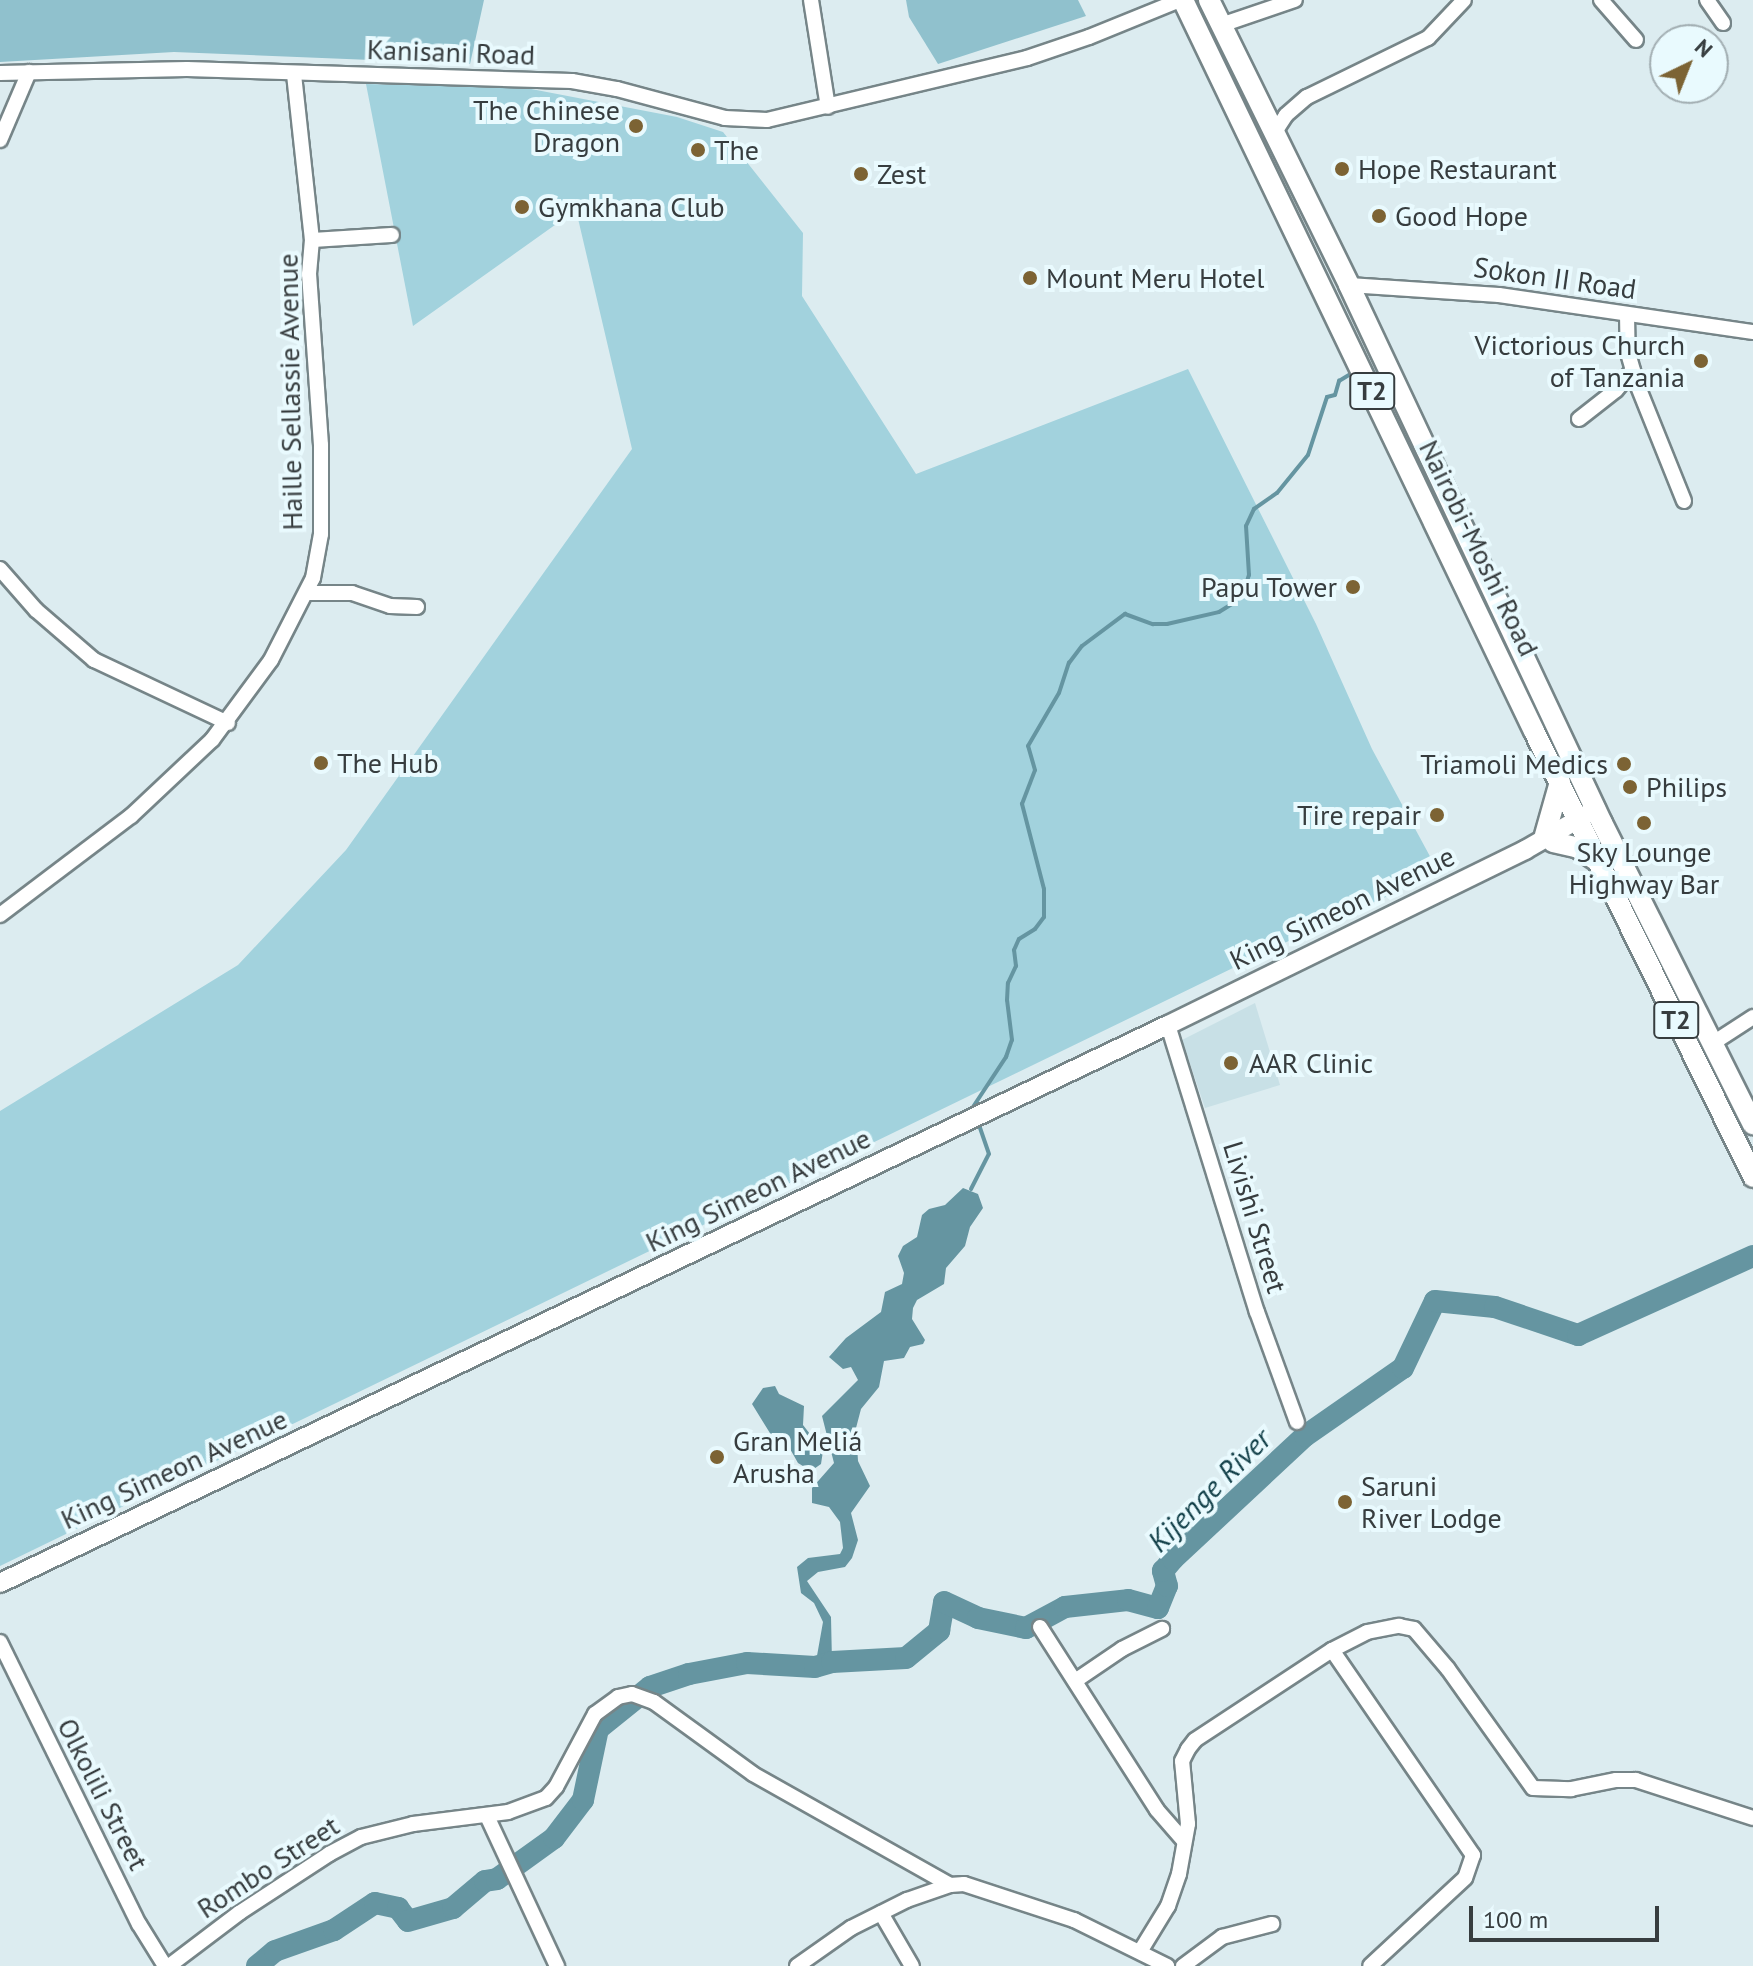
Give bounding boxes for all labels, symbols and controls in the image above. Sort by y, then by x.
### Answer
north arrow [1649,24,1729,104]
street label: Kanisani Road [366,32,536,72]
text: N [1689,33,1719,63]
place label: The Chinese Dragon [473,93,620,159]
marker: The Chinese Dragon [627,117,645,135]
place label: The [714,133,759,167]
marker: The [689,141,707,159]
place label: Hope Restaurant [1358,152,1557,186]
place label: Zest [877,157,926,191]
marker: Hope Restaurant [1333,160,1351,178]
marker: Zest [852,165,870,183]
place label: Gymkhana Club [538,190,725,224]
marker: Gymkhana Club [513,198,531,216]
place label: Good Hope [1395,199,1528,233]
marker: Good Hope [1370,207,1388,225]
street label: Sokon II Road [1472,250,1638,306]
street label: Haille Sellassie Avenue [271,253,309,531]
place label: Mount Meru Hotel [1046,261,1264,295]
marker: Mount Meru Hotel [1021,269,1039,287]
place label: Victorious Church of Tanzania [1475,328,1685,394]
marker: Victorious Church of Tanzania [1692,352,1710,370]
road number: T2 [1348,369,1396,413]
street label: Nairobi-Moshi Road [1412,435,1546,661]
place label: Papu Tower [1200,570,1337,604]
marker: Papu Tower [1344,578,1362,596]
place label: The Hub [337,746,439,780]
place label: Triamoli Medics [1420,747,1608,781]
marker: The Hub [312,754,330,772]
marker: Triamoli Medics [1615,755,1633,773]
place label: Philips [1646,770,1727,804]
marker: Philips [1621,778,1639,796]
place label: Tire repair [1297,798,1421,832]
marker: Tire repair [1428,806,1446,824]
marker: Sky Lounge Highway Bar [1635,814,1653,832]
place label: Sky Lounge Highway Bar [1568,835,1720,901]
street label: King Simeon Avenue [1224,839,1460,977]
road number: T2 [1652,998,1700,1042]
place label: AAR Clinic [1249,1046,1373,1080]
marker: AAR Clinic [1220,1052,1242,1074]
street label: King Simeon Avenue [640,1121,876,1259]
street label: Livishi Street [1216,1137,1294,1297]
street label: King Simeon Avenue [55,1402,293,1536]
water label: Kijenge River [1140,1421,1278,1559]
place label: Gran Meliá Arusha [733,1424,862,1490]
marker: Gran Meliá Arusha [708,1448,726,1466]
place label: Saruni River Lodge [1361,1469,1502,1535]
marker: Saruni River Lodge [1336,1493,1354,1511]
street label: Olkolili Street [50,1713,156,1875]
street label: Rombo Street [191,1809,345,1925]
scale bar [1473,1890,1663,1940]
text: 100 m [1483,1904,1548,1935]

